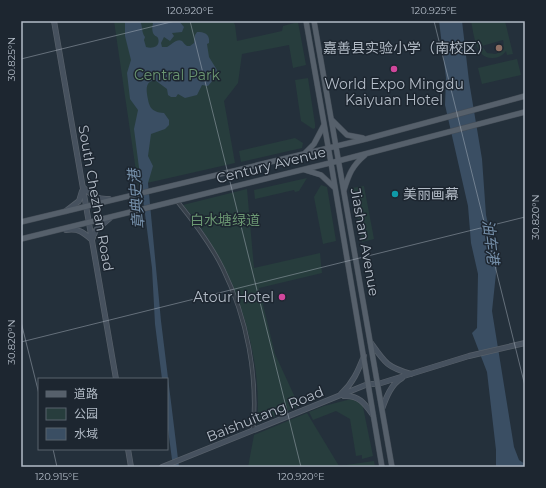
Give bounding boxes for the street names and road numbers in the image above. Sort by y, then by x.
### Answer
street label: South Chezhan Road [74,124,118,272]
street label: Century Avenue [214,143,328,187]
street label: Jiashan Avenue [346,186,383,298]
street label: Baishuitang Road [204,382,326,446]

